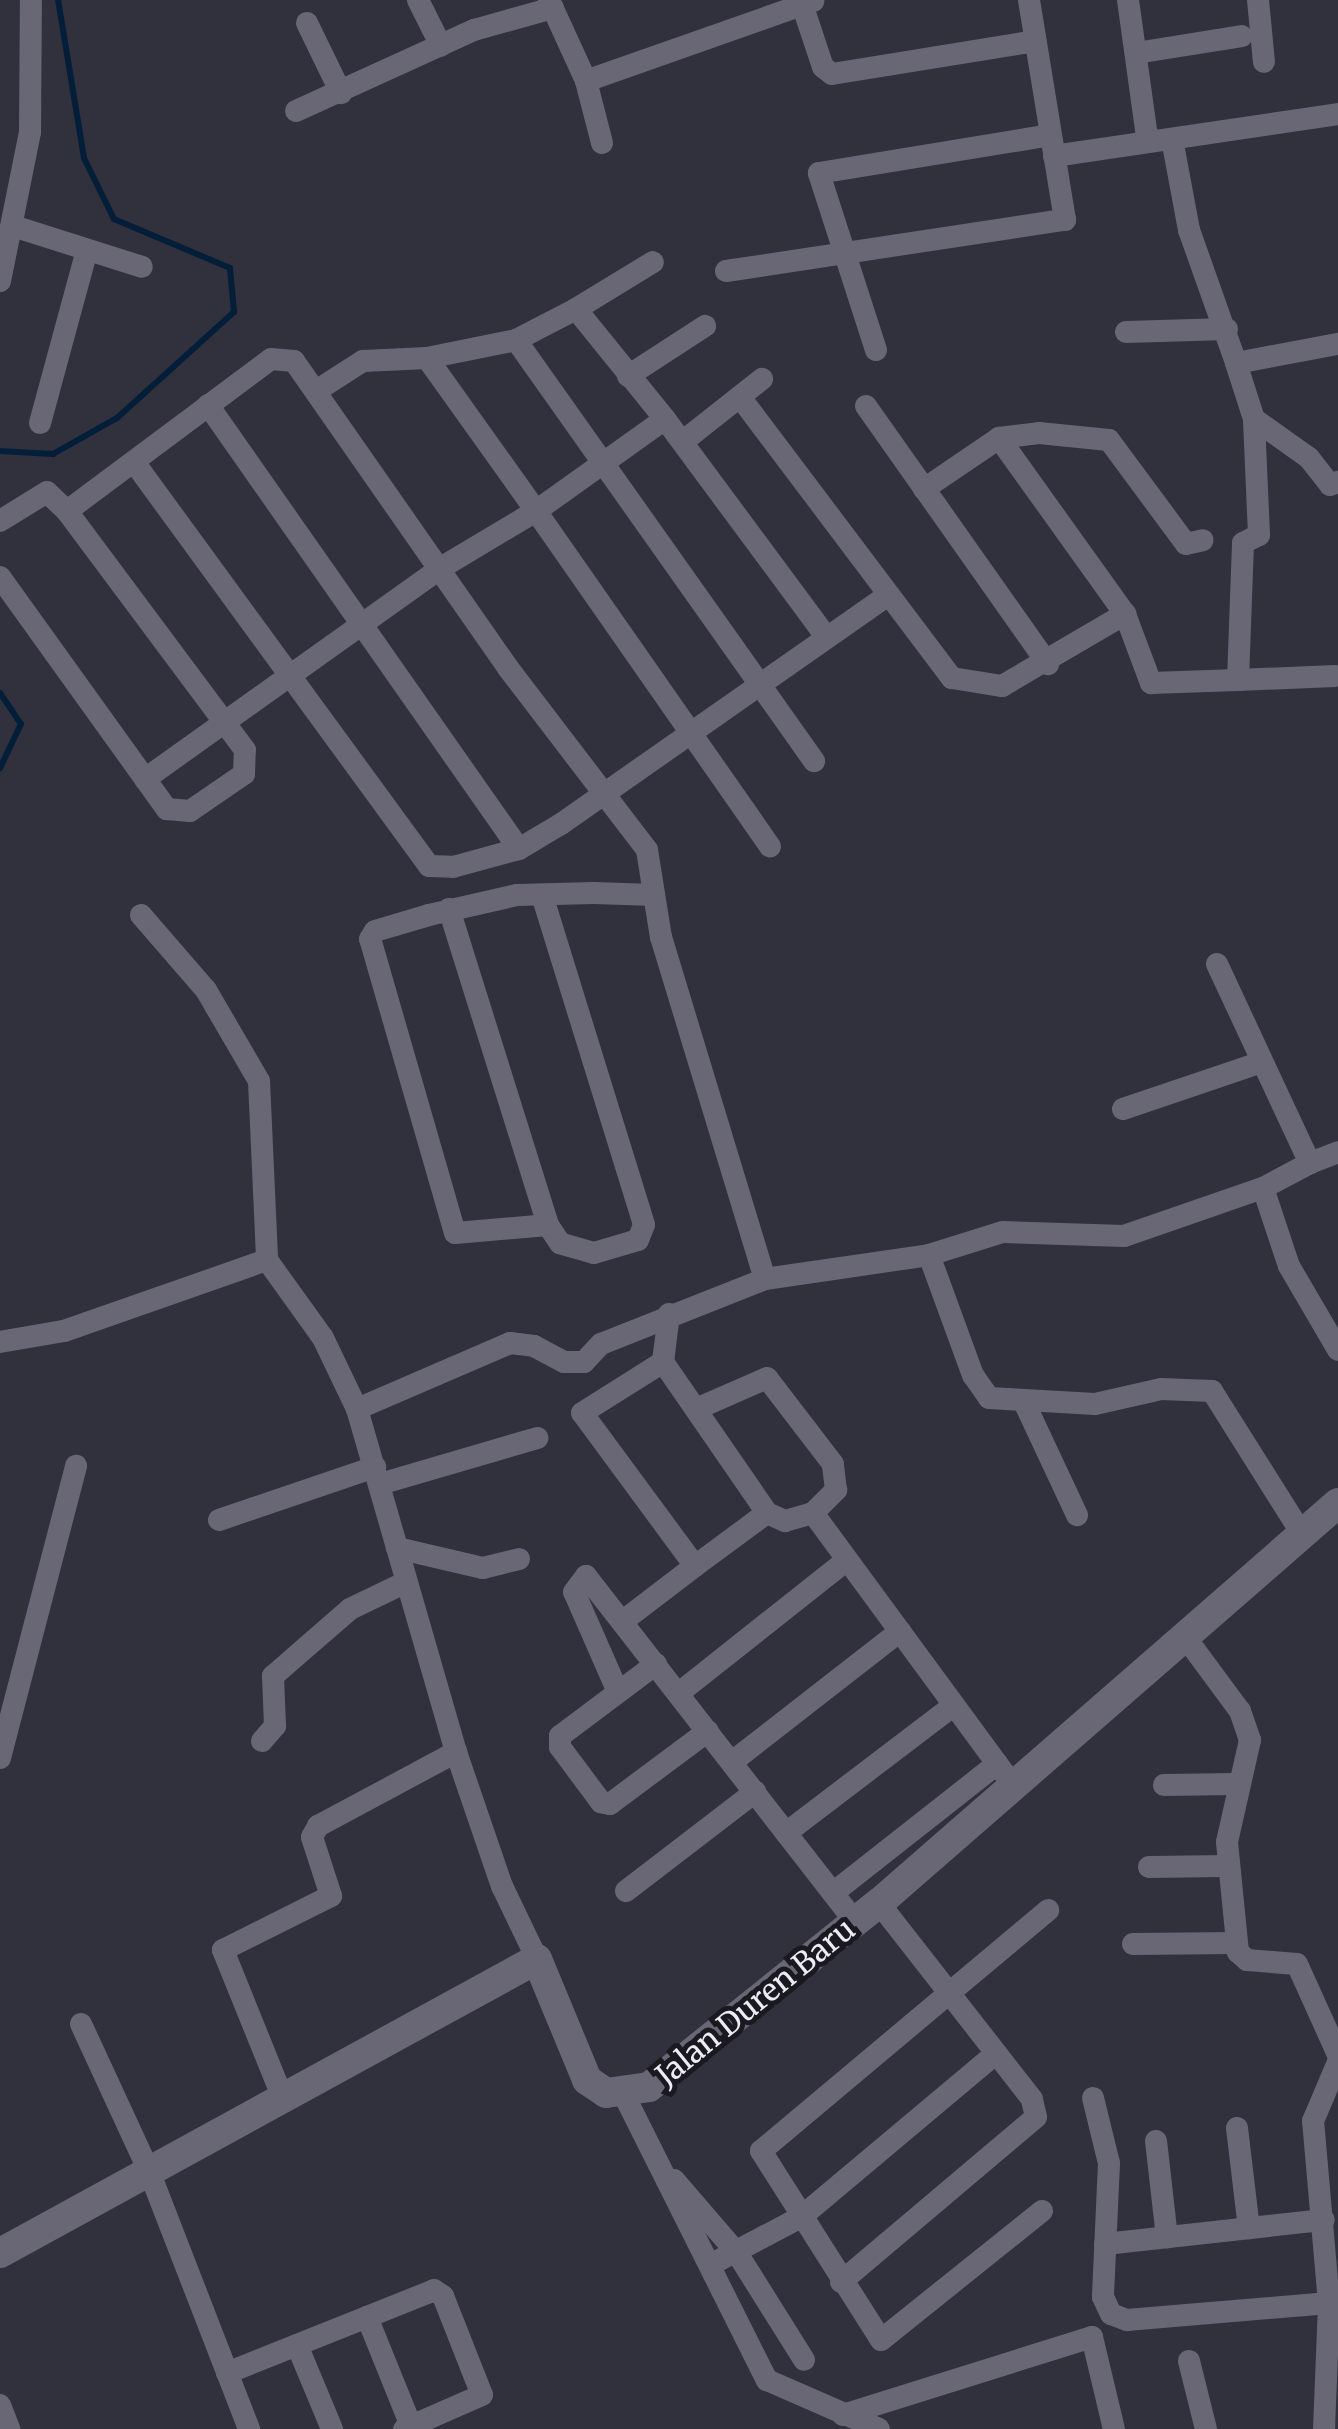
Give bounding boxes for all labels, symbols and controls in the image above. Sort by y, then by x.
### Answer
street label: Jalan Duren Baru [648,1911,862,2093]

